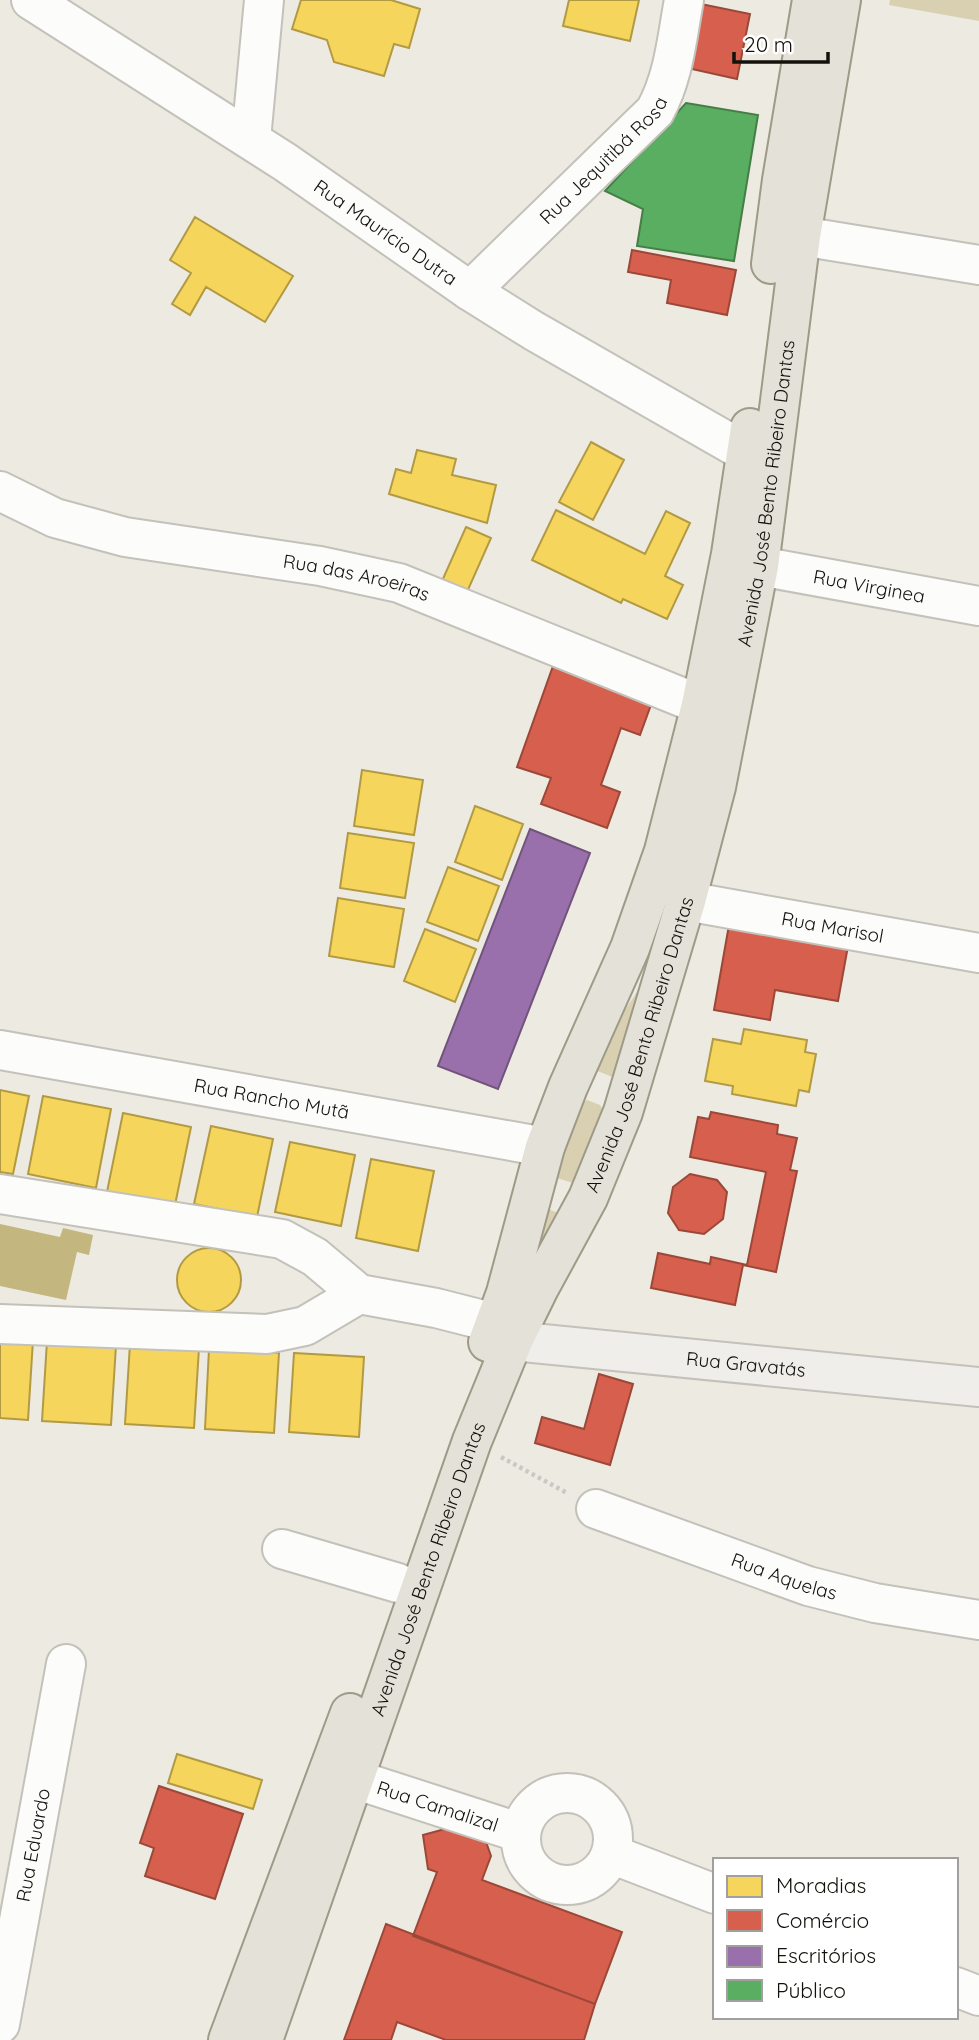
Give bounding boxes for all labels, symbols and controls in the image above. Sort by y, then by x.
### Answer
scale bar [734,21,828,65]
text: 20 m [744,31,793,57]
street label: Rua Jequitibá Rosa [534,93,672,229]
street label: Rua Maurício Dutra [309,174,462,291]
street label: Avenida José Bento Ribeiro Dantas [732,338,800,649]
street label: Rua das Aroeiras [282,549,434,606]
street label: Rua Virginea [811,564,927,608]
street label: Avenida José Bento Ribeiro Dantas [580,894,699,1196]
street label: Rua Marisol [780,906,886,948]
street label: Rua Rancho Mutã [192,1073,351,1124]
street label: Rua Gravatás [685,1346,807,1382]
street label: Avenida José Bento Ribeiro Dantas [365,1418,491,1719]
street label: Rua Aquelas [728,1547,840,1605]
street label: Rua Camalizal [374,1775,502,1837]
street label: Rua Eduardo [11,1786,55,1904]
legend [713,1858,958,2019]
text: Moradias [776,1872,866,1898]
text: Comércio [776,1907,869,1933]
text: Escritórios [776,1942,876,1968]
text: Público [776,1977,846,2003]

